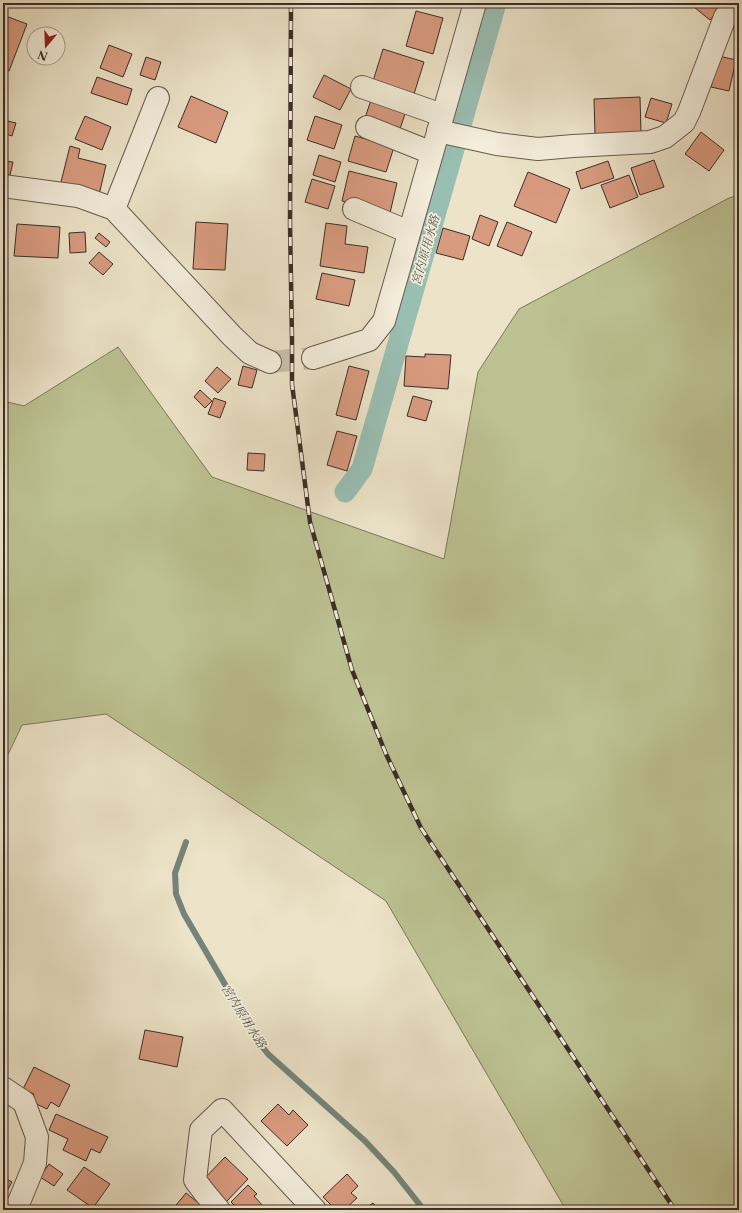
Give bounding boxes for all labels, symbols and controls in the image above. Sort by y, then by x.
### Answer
north arrow [26,26,66,66]
text: N [36,47,50,64]
water label: 宮内原用水路 [408,212,442,287]
water label: 宮内原用水路 [219,981,270,1051]

